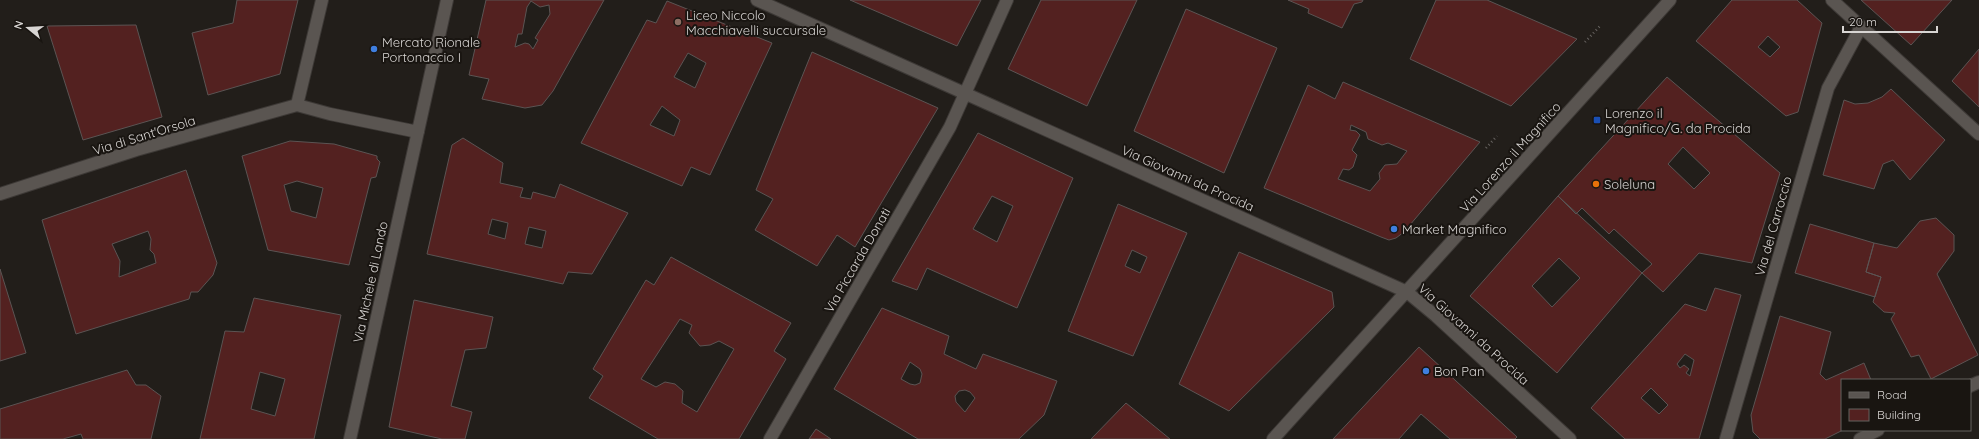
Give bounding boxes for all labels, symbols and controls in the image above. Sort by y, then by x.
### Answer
place label: Liceo Niccolo Macchiavelli succursale [686,7,826,38]
north arrow [8,8,48,48]
scale bar [1843,8,1937,34]
text: 20 m [1849,14,1877,29]
marker: Liceo Niccolo Macchiavelli succursale [673,17,683,27]
text: N [11,19,26,31]
place label: Mercato Rionale Portonaccio I [382,34,480,65]
marker: Mercato Rionale Portonaccio I [369,44,379,54]
street label: Via Lorenzo il Magnifico [1456,98,1564,216]
place label: Lorenzo il Magnifico/G. da Procida [1605,105,1751,136]
street label: Via di Sant'Orsola [91,112,197,158]
marker: Lorenzo il Magnifico/G. da Procida [1592,115,1602,125]
street label: Via Giovanni da Procida [1119,142,1257,214]
street label: Via del Carroccio [1751,174,1795,278]
place label: Soleluna [1604,176,1655,192]
marker: Soleluna [1591,179,1601,189]
street label: Via Piccarda Donati [820,205,894,315]
street label: Via Michele di Lando [349,220,391,344]
place label: Market Magnifico [1402,221,1507,237]
marker: Market Magnifico [1389,224,1399,234]
street label: Via Giovanni da Procida [1415,280,1533,388]
place label: Bon Pan [1434,363,1484,379]
marker: Bon Pan [1421,366,1431,376]
legend [1841,379,1971,431]
text: Road [1877,387,1907,402]
text: Building [1877,407,1921,422]

